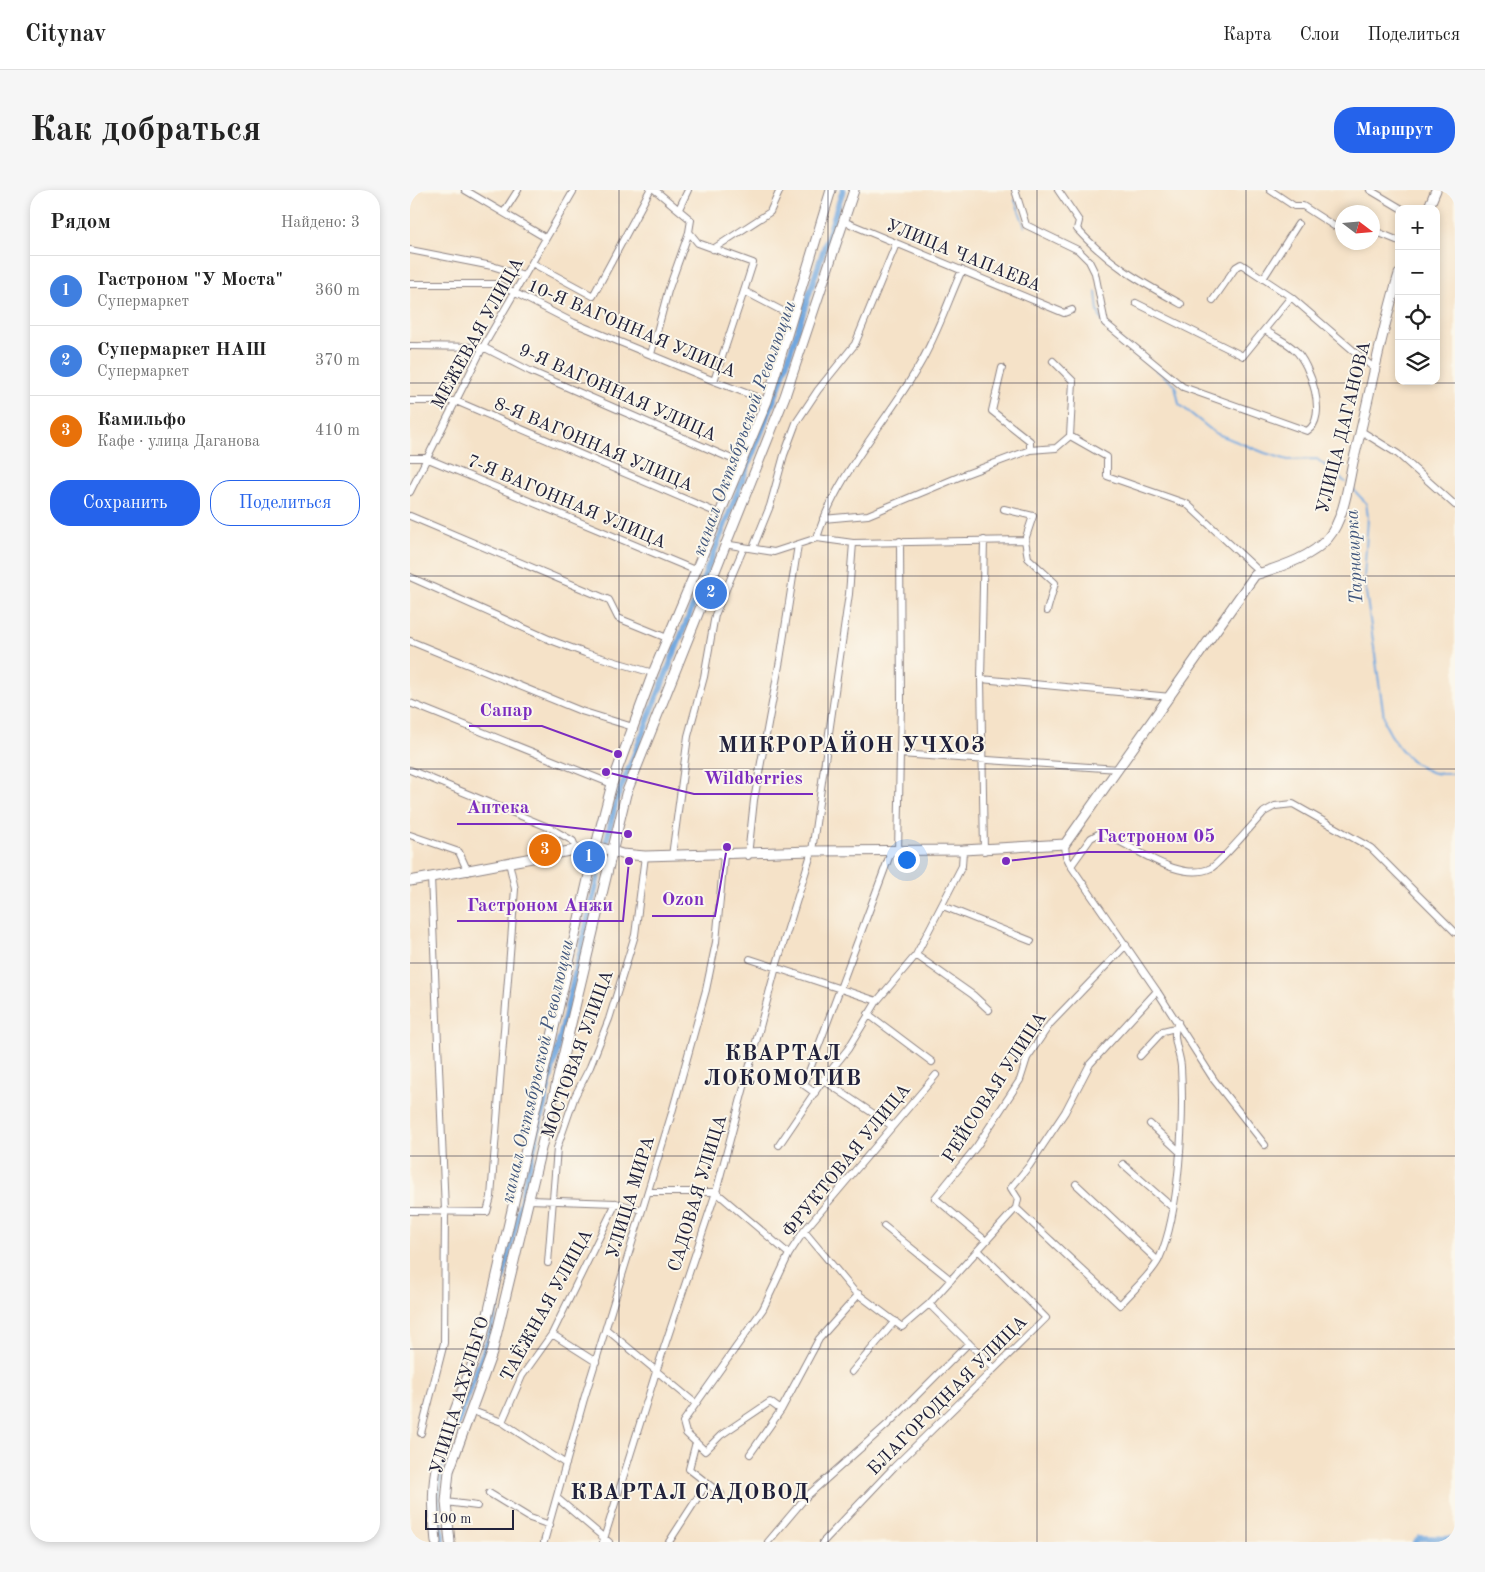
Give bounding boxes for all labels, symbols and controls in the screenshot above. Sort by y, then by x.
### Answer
text: Citynav [25,23,106,47]
text: Карта [1223,26,1272,44]
text: Слои [1300,26,1339,44]
text: Поделиться [1367,26,1460,44]
button: Маршрут [1334,107,1455,153]
text: Как добраться [30,113,261,148]
north arrow [1335,205,1380,250]
map controls [1395,205,1440,385]
button: + [1395,205,1440,250]
text: Рядом [50,212,111,233]
text: Найдено: 3 [281,215,360,231]
street label: УЛИЦА ЧАПАЕВА [883,216,1044,295]
button: − [1395,250,1440,295]
street label: МЕЖЕВАЯ УЛИЦА [429,254,527,412]
text: Гастроном "У Моста" [97,271,283,290]
street label: 10-Я ВАГОННАЯ УЛИЦА [525,277,739,381]
text: 1 [61,283,71,299]
text: 360 m [315,283,360,299]
text: Супермаркет [97,294,189,310]
button: locate [1395,295,1440,340]
water label: канал Октябрьской Революции [689,298,801,559]
street label: УЛИЦА ДАГАНОВА [1314,339,1374,515]
button: layers [1395,340,1440,385]
text: Супермаркет НАШ [97,341,267,360]
street label: 9-Я ВАГОННАЯ УЛИЦА [516,341,719,445]
text: 2 [61,353,71,369]
text: 370 m [315,353,360,369]
text: Супермаркет [97,364,189,380]
street label: 8-Я ВАГОННАЯ УЛИЦА [491,395,696,495]
text: Камильфо [97,411,186,430]
text: 3 [61,423,71,439]
text: 410 m [315,423,360,439]
text: Кафе · улица Даганова [97,434,260,450]
street label: 7-Я ВАГОННАЯ УЛИЦА [464,452,669,552]
button: Сохранить [50,480,200,526]
button: Поделиться [210,480,360,526]
water label: Тарнаирка [1344,509,1367,605]
pin: 2 [695,574,727,612]
callout: Сапар [469,692,542,726]
text: Сапар [480,702,532,721]
district label: МИКРОРАЙОН УЧХОЗ [718,730,986,757]
callout: Wildberries [694,760,813,794]
text: Wildberries [703,770,803,789]
callout: Аптека [457,790,540,824]
text: Аптека [467,799,530,818]
callout: Гастроном 05 [1087,818,1225,852]
text: Гастроном 05 [1097,828,1215,847]
pin: 3 [529,831,561,869]
pin: 1 [573,838,605,876]
your location [894,847,920,873]
callout: Ozon [652,882,715,916]
callout: Гастроном Анжи [457,887,623,921]
text: Ozon [662,891,704,910]
text: Гастроном Анжи [467,897,613,916]
water label: канал Октябрьской Революции [498,937,578,1205]
street label: МОСТОВАЯ УЛИЦА [539,968,617,1141]
street label: РЕЙСОВАЯ УЛИЦА [936,1007,1050,1166]
district label: КВАРТАЛ ЛОКОМОТИВ [704,1043,862,1090]
street label: ФРУКТОВАЯ УЛИЦА [779,1080,914,1241]
street label: САДОВАЯ УЛИЦА [666,1112,730,1274]
street label: УЛИЦА МИРА [604,1134,658,1261]
street label: ТАЁЖНАЯ УЛИЦА [495,1225,596,1384]
street label: БЛАГОРОДНАЯ УЛИЦА [865,1312,1031,1479]
street label: УЛИЦА АХУЛЬГО [427,1314,493,1476]
district label: КВАРТАЛ САДОВОД [570,1482,810,1504]
scale bar [425,1507,514,1530]
text: 100 m [432,1512,471,1526]

